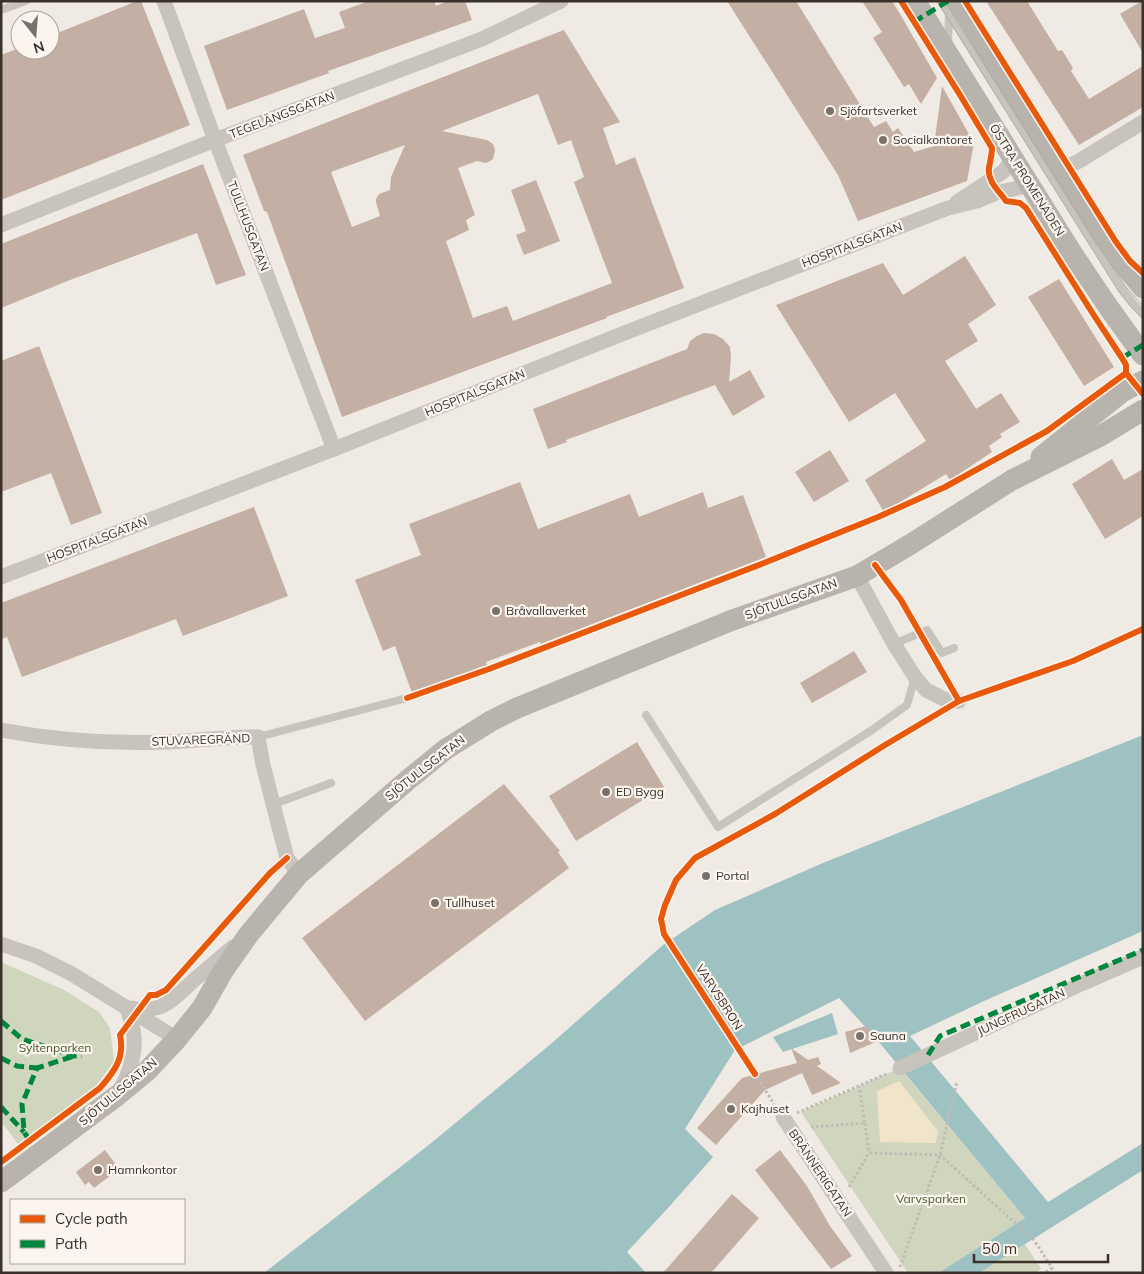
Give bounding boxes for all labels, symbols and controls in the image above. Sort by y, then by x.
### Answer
north arrow [10,10,60,60]
text: N [31,37,46,58]
street label: TEGELÄNGSGATAN [227,88,336,141]
place label: Sjöfartsverket [840,103,917,118]
marker: Sjöfartsverket [824,105,836,117]
street label: ÖSTRA PROMENADEN [987,121,1068,239]
place label: Socialkontoret [893,132,972,147]
marker: Socialkontoret [877,134,889,146]
street label: TULLHUSGATAN [224,179,273,273]
street label: HOSPITALSGATAN [799,218,904,271]
street label: HOSPITALSGATAN [423,366,527,419]
street label: HOSPITALSGATAN [44,513,149,566]
street label: SJÖTULLSGATAN [743,575,839,622]
place label: Bråvallaverket [506,603,586,618]
marker: Bråvallaverket [490,605,502,617]
street label: STUVAREGRÄND [151,730,251,749]
street label: SJÖTULLSGATAN [382,732,468,803]
place label: ED Bygg [616,784,664,799]
marker: ED Bygg [600,786,612,798]
place label: Portal [716,868,749,883]
marker: Portal [700,870,712,882]
place label: Tullhuset [445,895,495,910]
marker: Tullhuset [429,897,441,909]
street label: VARVSBRON [693,961,746,1032]
street label: JUNGFRUGATAN [975,985,1067,1038]
place label: Sauna [870,1028,906,1043]
marker: Sauna [854,1030,866,1042]
park label: Syltenparken [19,1040,91,1055]
street label: SJÖTULLSGATAN [76,1055,160,1129]
place label: Kajhuset [741,1101,789,1116]
marker: Kajhuset [725,1103,737,1115]
street label: BRÄNNERIGATAN [786,1126,855,1219]
place label: Hamnkontor [108,1162,178,1177]
marker: Hamnkontor [92,1164,104,1176]
park label: Varvsparken [896,1191,966,1206]
legend [10,1199,185,1264]
text: Cycle path [55,1209,128,1228]
scale bar [974,1232,1108,1264]
text: Path [55,1234,87,1253]
text: 50 m [982,1239,1017,1258]

